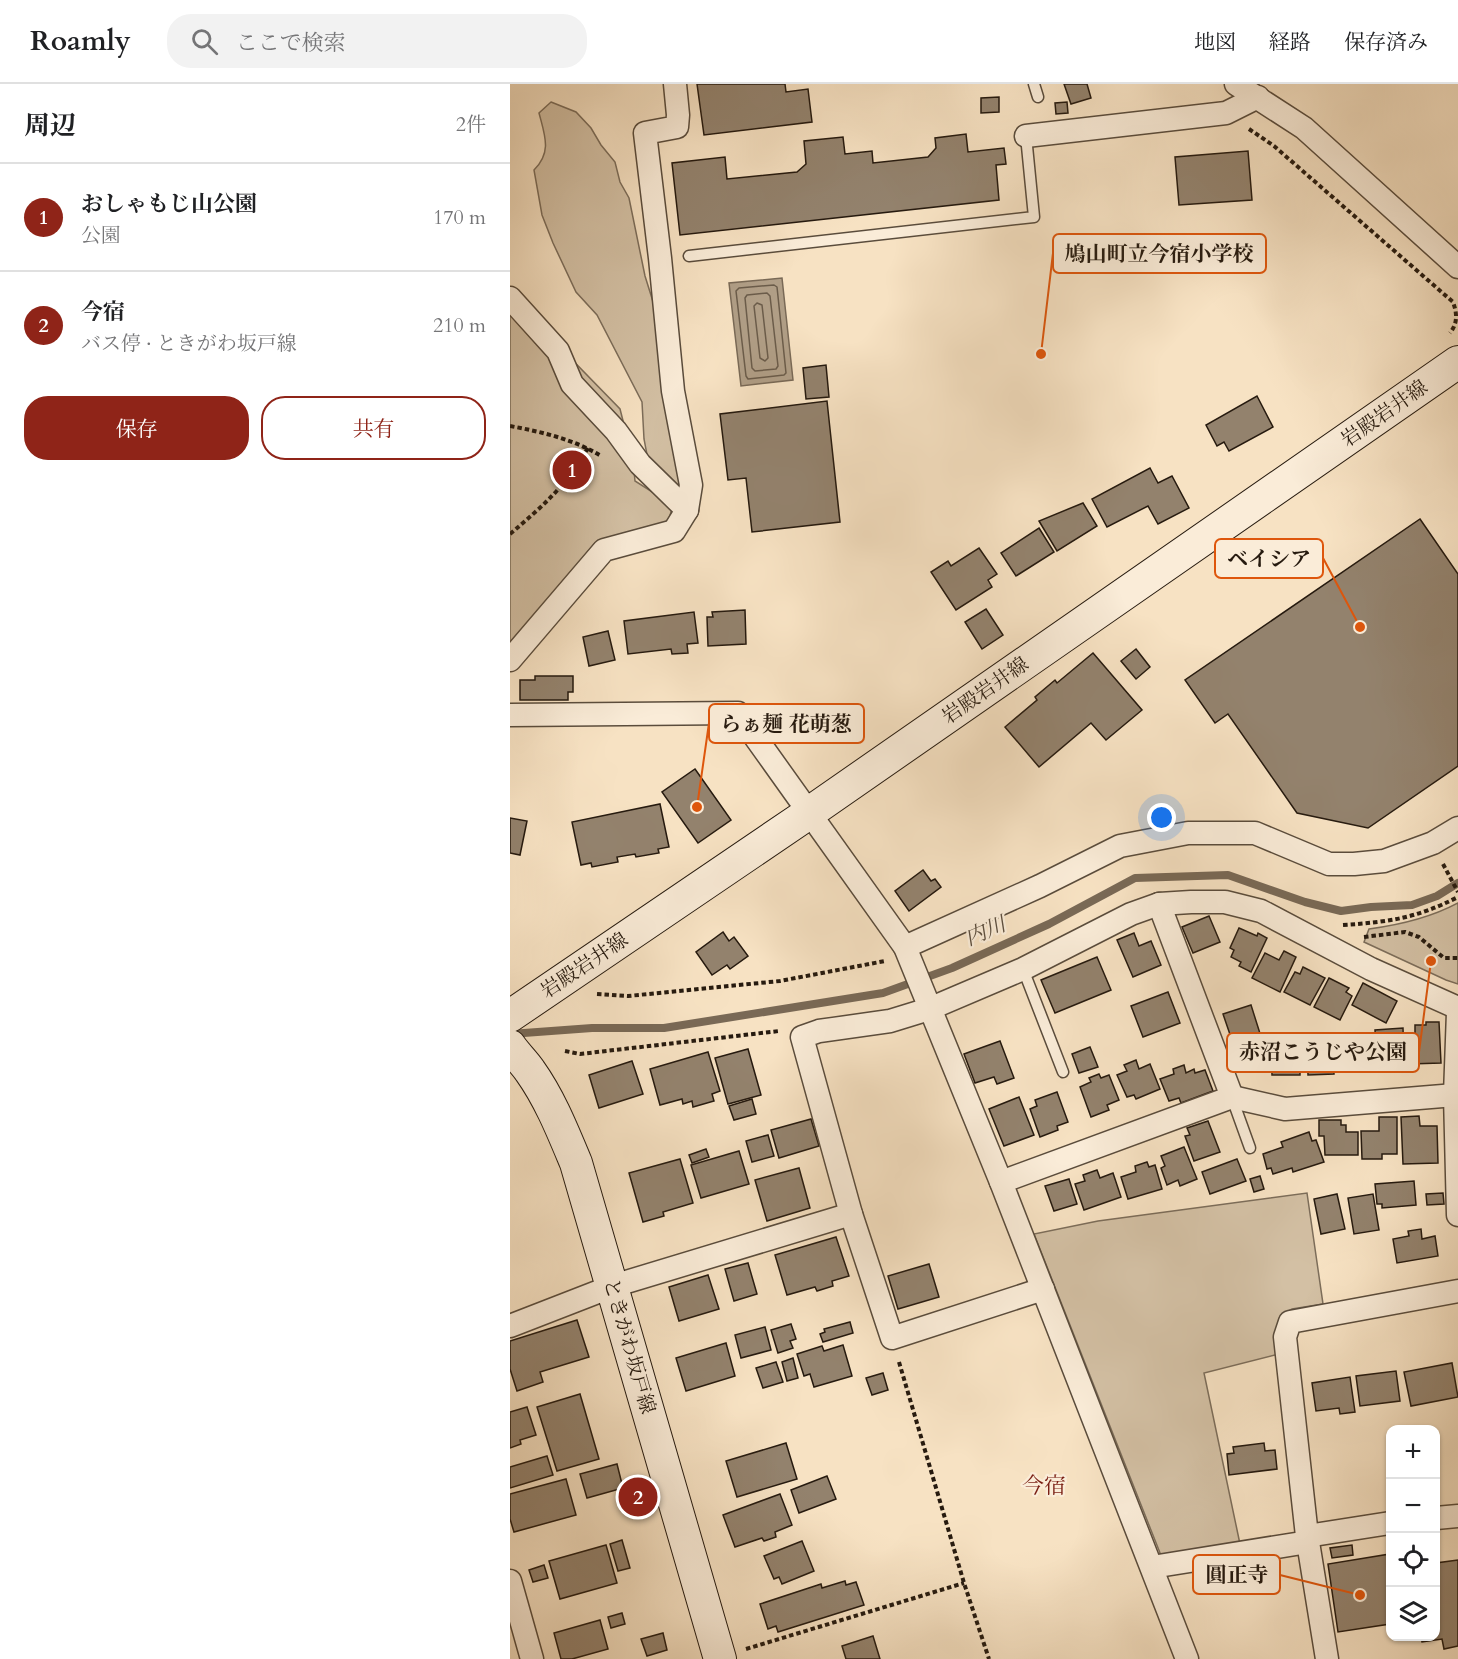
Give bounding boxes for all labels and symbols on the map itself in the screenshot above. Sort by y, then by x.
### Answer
callout: 鳩山町立今宿小学校 [1053,234,1266,273]
text: 鳩山町立今宿小学校 [1065,240,1254,269]
street label: 岩殿岩井線 [1336,374,1433,453]
pin: 1 [552,448,592,492]
callout: ベイシア [1215,539,1323,578]
text: ベイシア [1227,545,1311,574]
street label: 岩殿岩井線 [937,651,1034,730]
callout: らぁ麺 花萌葱 [709,704,864,743]
text: らぁ麺 花萌葱 [720,710,852,739]
your location [1147,803,1176,832]
water label: 内川 [960,909,1012,953]
street label: 岩殿岩井線 [535,926,633,1005]
callout: 赤沼こうじや公園 [1227,1033,1419,1072]
text: 赤沼こうじや公園 [1239,1038,1407,1067]
street label: ときがわ坂戸線 [597,1275,662,1417]
district label: 今宿 [1022,1471,1066,1501]
pin: 2 [618,1474,658,1520]
callout: 圓正寺 [1193,1555,1280,1594]
text: 圓正寺 [1206,1561,1269,1590]

